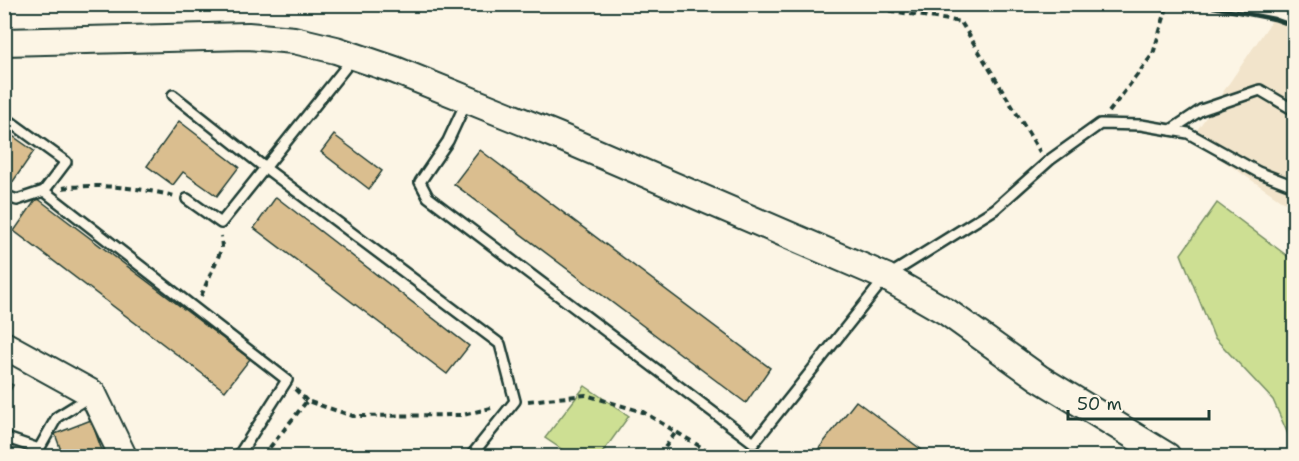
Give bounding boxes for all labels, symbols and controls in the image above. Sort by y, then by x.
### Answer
scale bar [1068,383,1209,421]
text: 50 m [1077,392,1122,416]

